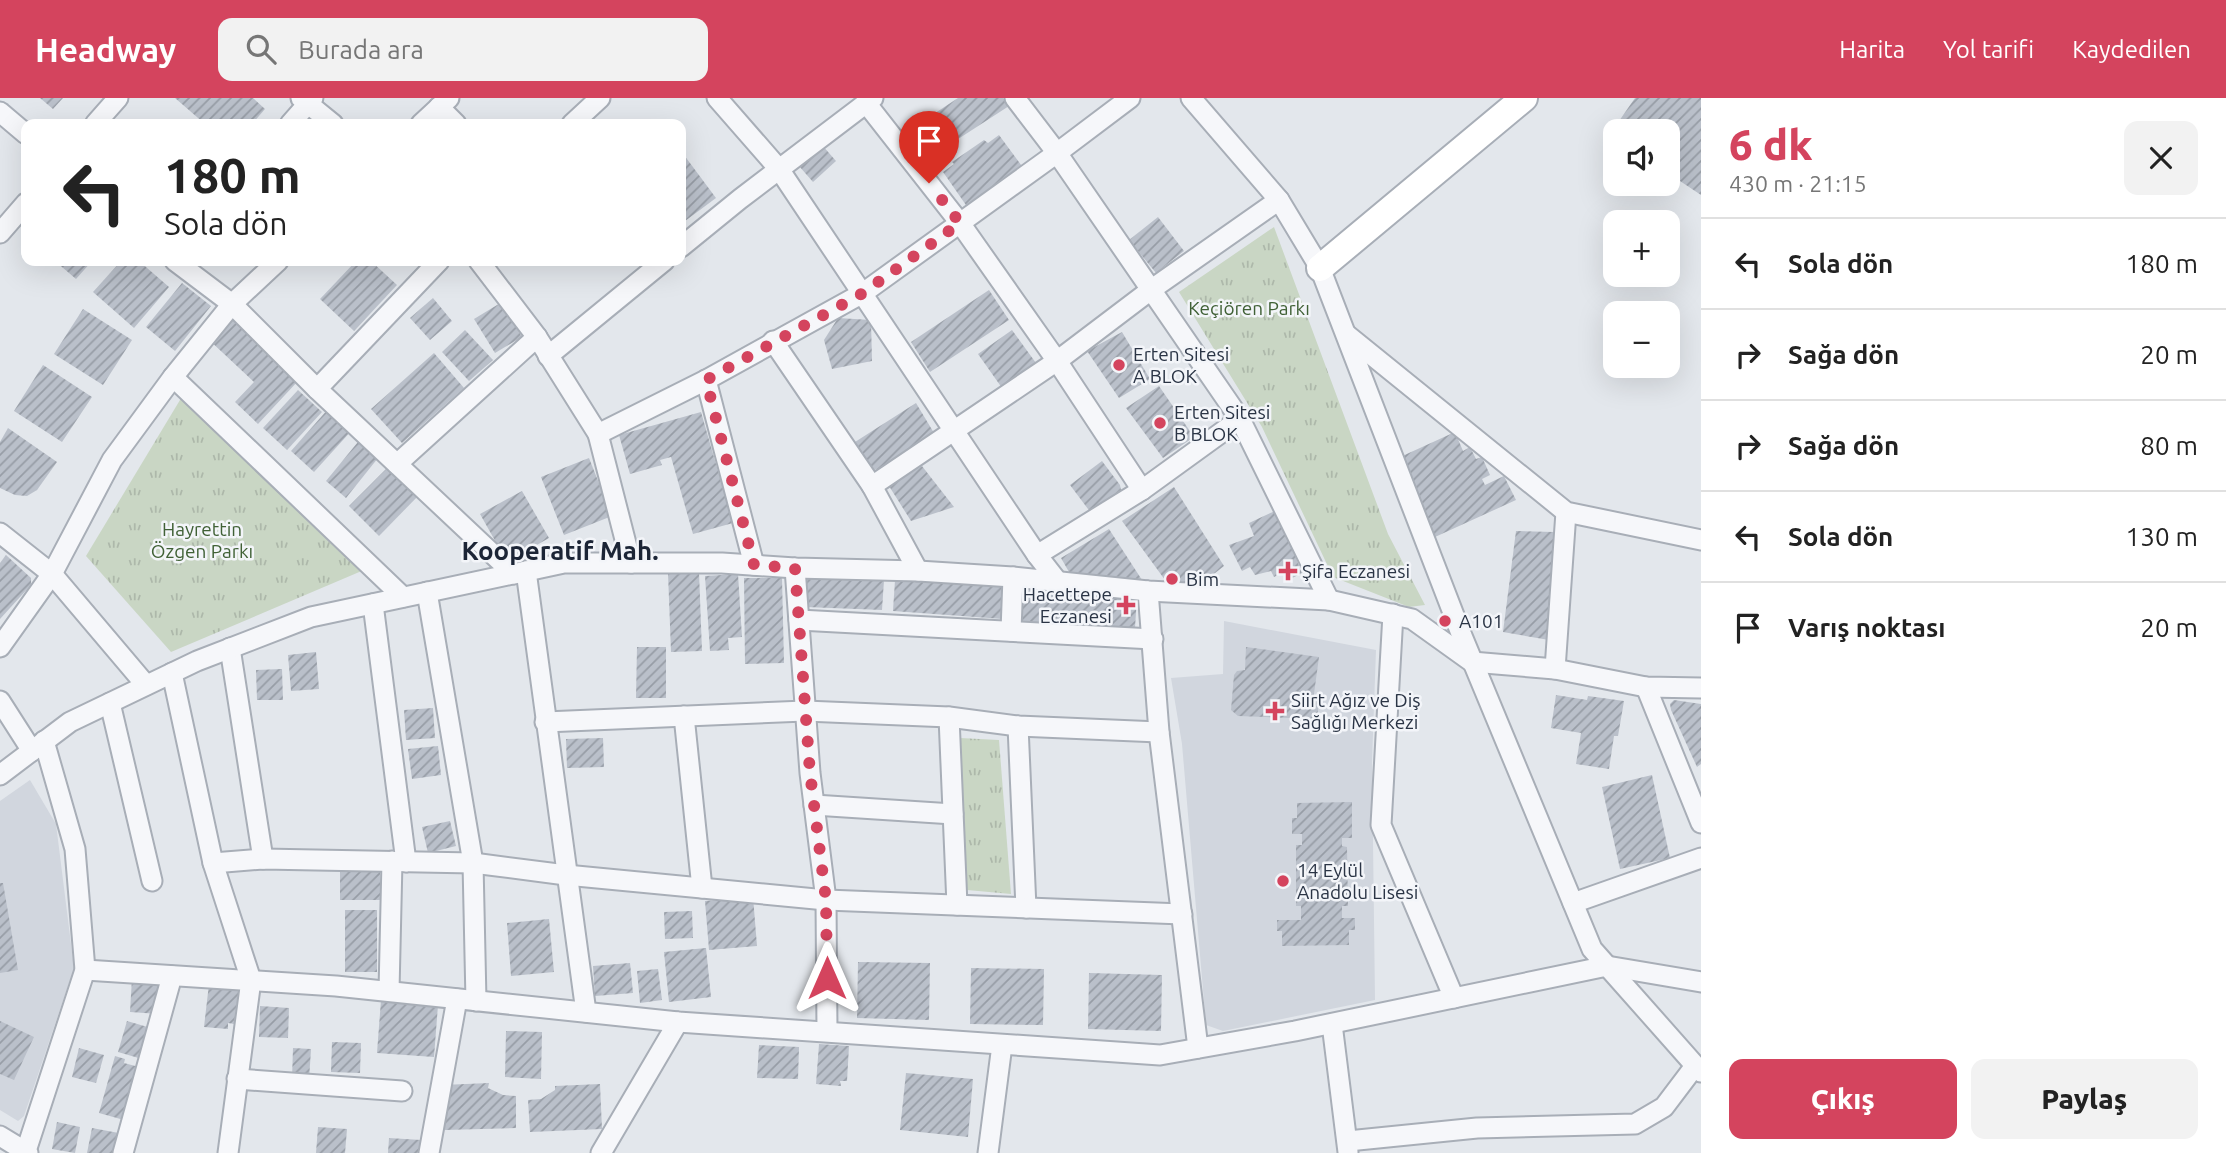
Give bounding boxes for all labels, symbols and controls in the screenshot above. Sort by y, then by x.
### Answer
search box [218,18,708,81]
icon: search [242,30,280,68]
text: Headway [35,31,176,68]
text: Burada ara [298,35,424,64]
text: Harita [1839,36,1905,63]
text: Yol tarifi [1943,36,2034,63]
text: Kaydedilen [2072,36,2191,63]
pin [899,111,959,183]
map controls [1603,119,1680,378]
button: sound [1603,119,1680,196]
text: 6 dk [1729,121,1812,168]
button: close [2124,121,2198,195]
icon: arrive [910,122,948,160]
icon: left [49,147,140,238]
text: 180 m [164,147,301,202]
text: 430 m · 21:15 [1729,171,1867,196]
text: Sola dön [164,205,287,241]
button: + [1603,210,1680,287]
icon: left [1729,245,1767,283]
text: Sola dön [1788,249,1893,278]
text: 180 m [2126,249,2198,278]
park label: Keçiören Parkı [1188,297,1310,319]
button: − [1603,301,1680,378]
icon: right [1729,336,1767,374]
text: Sağa dön [1788,340,1899,369]
text: 20 m [2140,340,2198,369]
place label: Erten Sitesi A BLOK [1133,343,1229,387]
marker: Erten Sitesi A BLOK [1111,357,1127,373]
place label: Erten Sitesi B BLOK [1174,401,1270,445]
marker: Erten Sitesi B BLOK [1152,415,1168,431]
icon: right [1729,427,1767,465]
text: Sağa dön [1788,431,1899,460]
text: 80 m [2140,431,2198,460]
park label: Hayrettin Özgen Parkı [151,518,253,562]
icon: left [1729,518,1767,556]
text: Sola dön [1788,522,1893,551]
text: 130 m [2126,522,2198,551]
district label: Kooperatif Mah. [461,536,659,565]
place label: Şifa Eczanesi [1302,560,1410,582]
marker: Şifa Eczanesi [1280,563,1296,579]
place label: Bim [1186,568,1219,590]
marker: Bim [1164,571,1180,587]
place label: Hacettepe Eczanesi [1023,583,1112,627]
marker: Hacettepe Eczanesi [1118,597,1134,613]
icon: arrive [1729,609,1767,647]
place label: A101 [1459,610,1504,632]
marker: A101 [1437,613,1453,629]
text: Varış noktası [1788,613,1945,642]
text: 20 m [2140,613,2198,642]
place label: Siirt Ağız ve Diş Sağlığı Merkezi [1291,689,1421,733]
marker: Siirt Ağız ve Diş Sağlığı Merkezi [1265,701,1285,721]
place label: 14 Eylül Anadolu Lisesi [1297,859,1418,903]
marker: 14 Eylül Anadolu Lisesi [1275,873,1291,889]
position arrow [790,941,864,1015]
button: Çıkış [1729,1059,1957,1139]
button: Paylaş [1971,1059,2198,1139]

